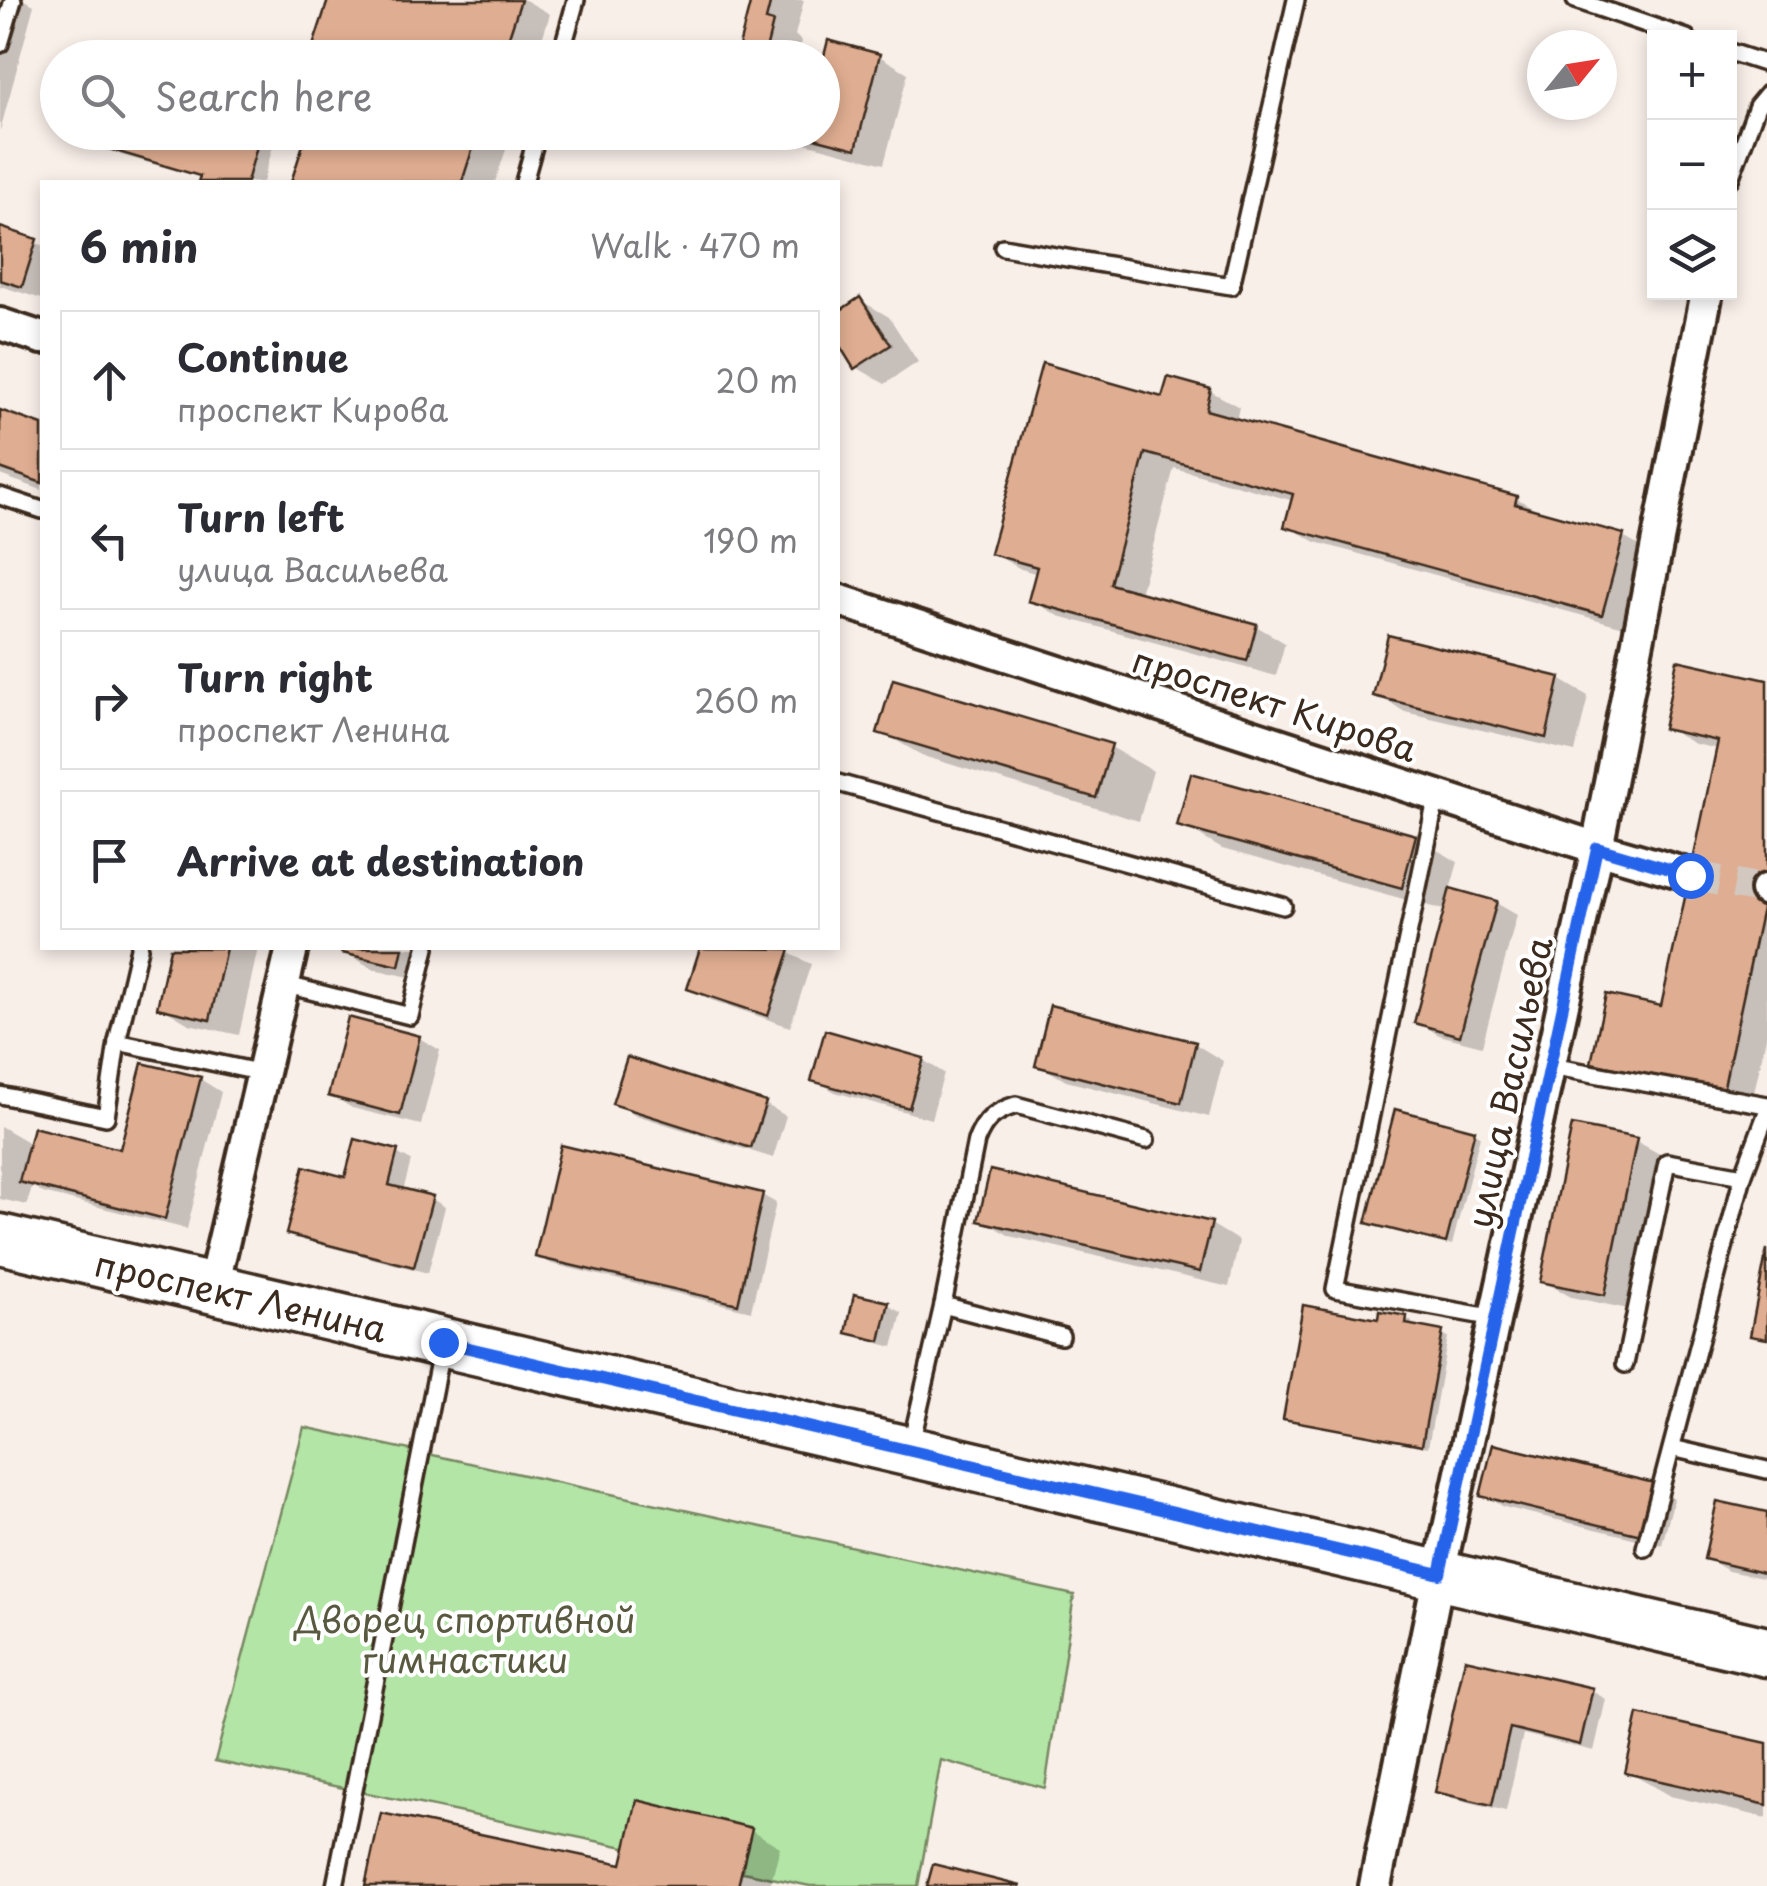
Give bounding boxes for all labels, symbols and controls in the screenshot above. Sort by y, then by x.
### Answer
north arrow [1527,30,1617,120]
map controls [1647,30,1737,300]
button: + [1647,30,1737,120]
search box [40,40,840,150]
text: Search here [155,67,372,124]
icon: search [75,68,130,123]
button: − [1647,120,1737,210]
button: layers [1647,210,1737,300]
text: 6 min [80,214,199,277]
text: Walk · 470 m [590,221,800,269]
text: Continue [177,328,348,385]
icon: ahead [82,353,137,408]
text: 20 m [716,356,798,404]
text: проспект Кирова [177,385,448,433]
text: Turn left [177,488,345,545]
icon: left [82,513,137,568]
text: 190 m [703,516,798,564]
text: улица Васильева [177,545,448,593]
street label: проспект Кирова [1126,632,1424,774]
text: Turn right [177,648,373,705]
icon: right [82,673,137,728]
text: 260 m [694,676,798,724]
text: проспект Ленина [177,705,449,753]
text: Arrive at destination [177,832,585,889]
icon: arrive [82,833,137,888]
route start [1668,853,1714,899]
street label: улица Васильева [1451,931,1565,1232]
street label: проспект Ленина [90,1236,392,1354]
route end [421,1320,467,1366]
park label: Дворец спортивной гимнастики [293,1592,636,1685]

